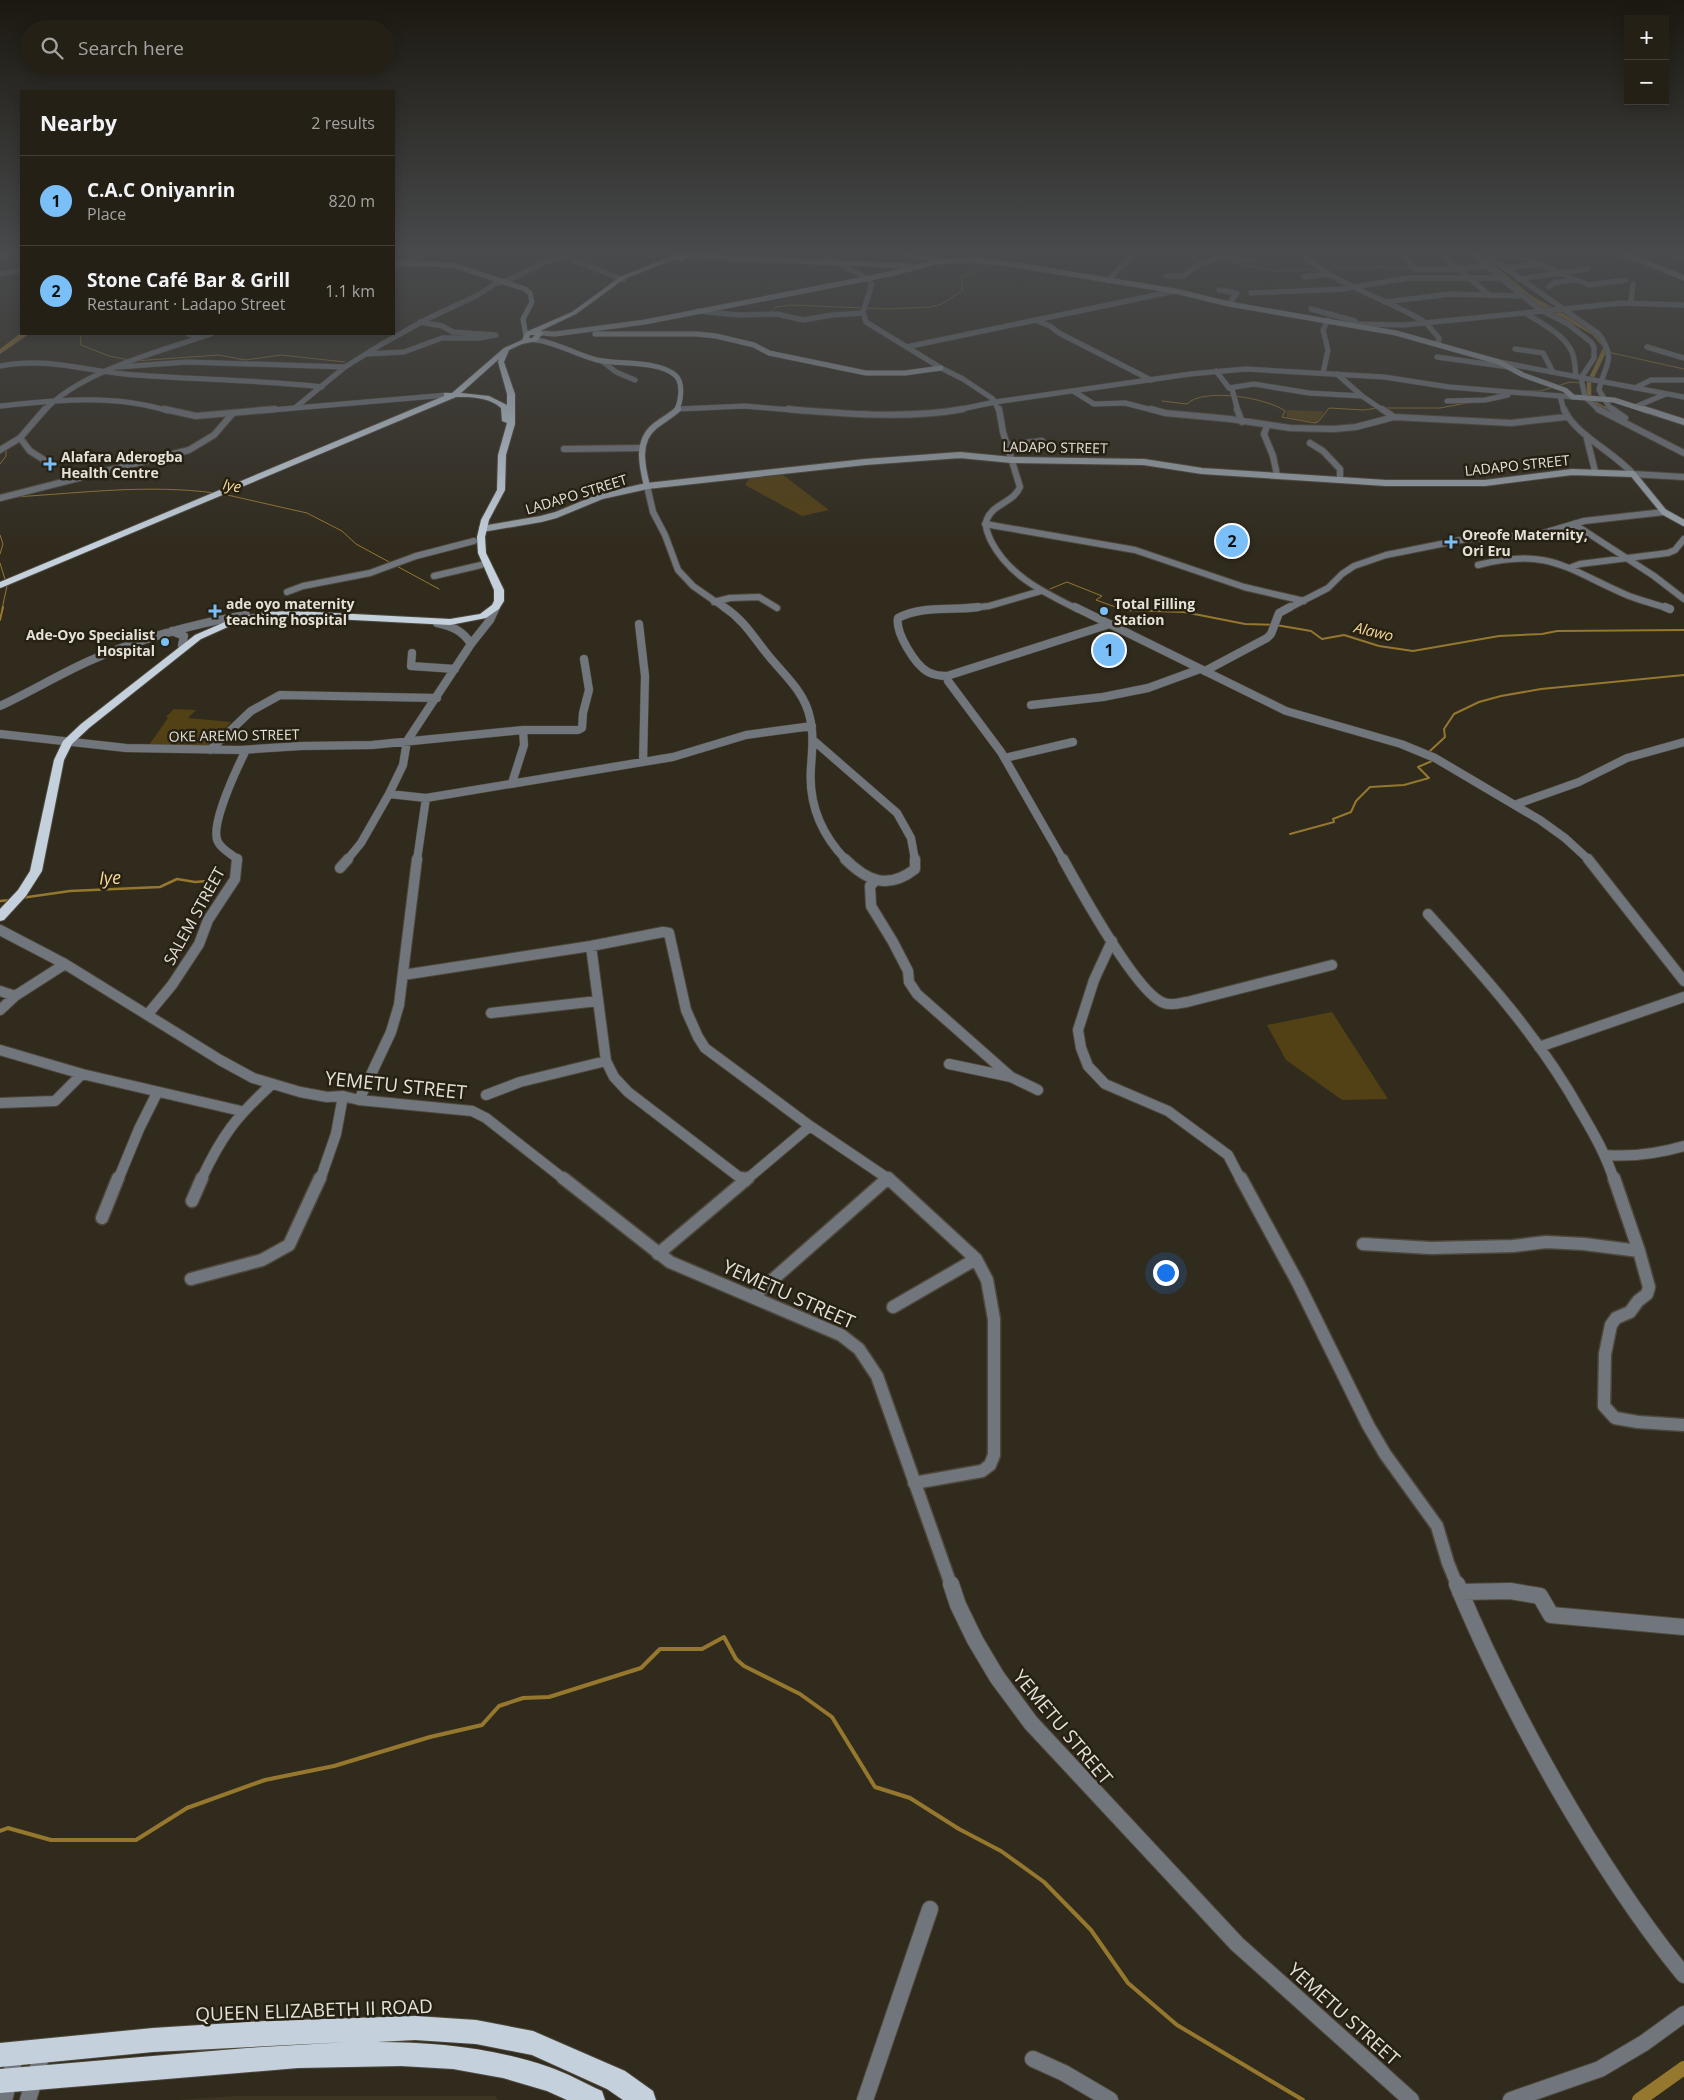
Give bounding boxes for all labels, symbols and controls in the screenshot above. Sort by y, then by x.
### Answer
map controls [1624,15,1669,105]
button: + [1624,15,1669,60]
search box [20,20,395,75]
icon: search [38,34,66,62]
text: Search here [78,35,184,61]
button: − [1624,60,1669,105]
text: Nearby [40,109,117,137]
text: 2 results [311,112,375,134]
text: C.A.C Oniyanrin [87,177,235,203]
text: 1 [51,190,61,212]
text: 820 m [329,190,375,212]
text: Place [87,203,126,225]
text: Stone Café Bar & Grill [87,267,290,293]
text: 2 [51,280,61,302]
text: 1.1 km [325,280,375,302]
text: Restaurant · Ladapo Street [87,293,286,315]
street label: LADAPO STREET [1002,437,1108,457]
place label: Alafara Aderogba Health Centre [61,447,183,482]
street label: LADAPO STREET [1464,450,1571,480]
marker: Alafara Aderogba Health Centre [43,457,57,471]
street label: LADAPO STREET [523,469,629,518]
water label: Iye [221,474,243,497]
pin: 2 [1216,522,1248,560]
place label: Oreofe Maternity, Ori Eru [1462,525,1588,560]
marker: Oreofe Maternity, Ori Eru [1444,535,1458,549]
place label: ade oyo maternity teaching hospital [226,594,355,629]
place label: Total Filling Station [1114,594,1195,629]
marker: ade oyo maternity teaching hospital [208,604,222,618]
marker: Total Filling Station [1098,605,1110,617]
water label: Alawo [1351,617,1396,645]
place label: Ade-Oyo Specialist Hospital [26,625,155,660]
pin: 1 [1093,631,1125,669]
marker: Ade-Oyo Specialist Hospital [159,636,171,648]
street label: OKE AREMO STREET [169,724,300,746]
street label: SALEM STREET [158,863,230,969]
water label: Iye [99,865,122,889]
street label: YEMETU STREET [324,1065,469,1105]
street label: YEMETU STREET [719,1253,860,1335]
your location [1153,1260,1179,1286]
street label: YEMETU STREET [1007,1664,1119,1790]
street label: YEMETU STREET [1282,1957,1406,2072]
street label: QUEEN ELIZABETH II ROAD [195,1993,433,2027]

